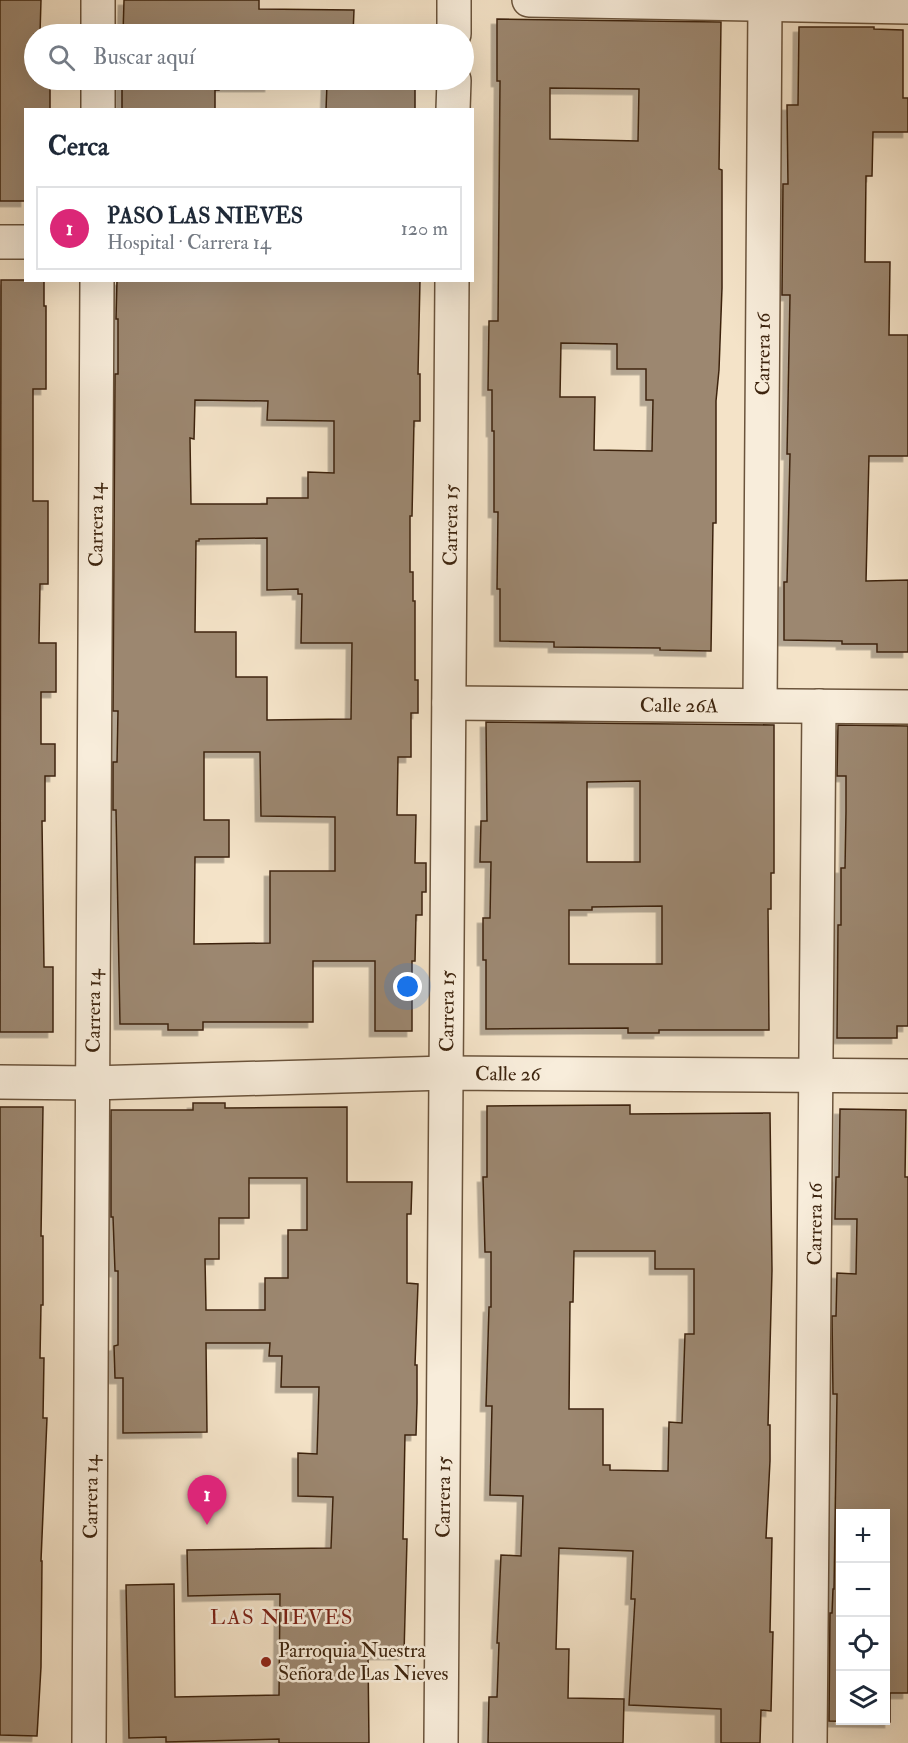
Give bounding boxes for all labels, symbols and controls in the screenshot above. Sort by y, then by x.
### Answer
search box [24,24,474,90]
icon: search [45,41,78,74]
text: Buscar aquí [93,43,195,71]
text: Cerca [48,131,109,163]
text: PASO LAS NIEVES [107,202,303,230]
text: 1 [66,216,73,241]
text: 120 m [401,216,448,241]
text: Hospital · Carrera 14 [107,230,271,255]
street label: Carrera 16 [750,311,775,396]
street label: Carrera 14 [83,482,108,567]
street label: Carrera 15 [437,484,463,566]
street label: Calle 26A [640,692,719,718]
street label: Carrera 14 [80,968,106,1053]
street label: Carrera 15 [434,970,459,1052]
your location [393,972,422,1001]
street label: Calle 26 [475,1061,542,1086]
street label: Carrera 16 [802,1181,827,1266]
street label: Carrera 14 [78,1454,103,1539]
street label: Carrera 15 [430,1456,456,1538]
pin: 1 [188,1476,226,1525]
map controls [836,1509,890,1725]
button: + [836,1509,890,1563]
button: − [836,1563,890,1617]
district label: LAS NIEVES [210,1604,354,1631]
button: locate [836,1617,890,1671]
place label: Parroquia Nuestra Señora de Las Nieves [278,1638,449,1686]
marker: Parroquia Nuestra Señora de Las Nieves [259,1655,273,1669]
button: layers [836,1671,890,1725]

